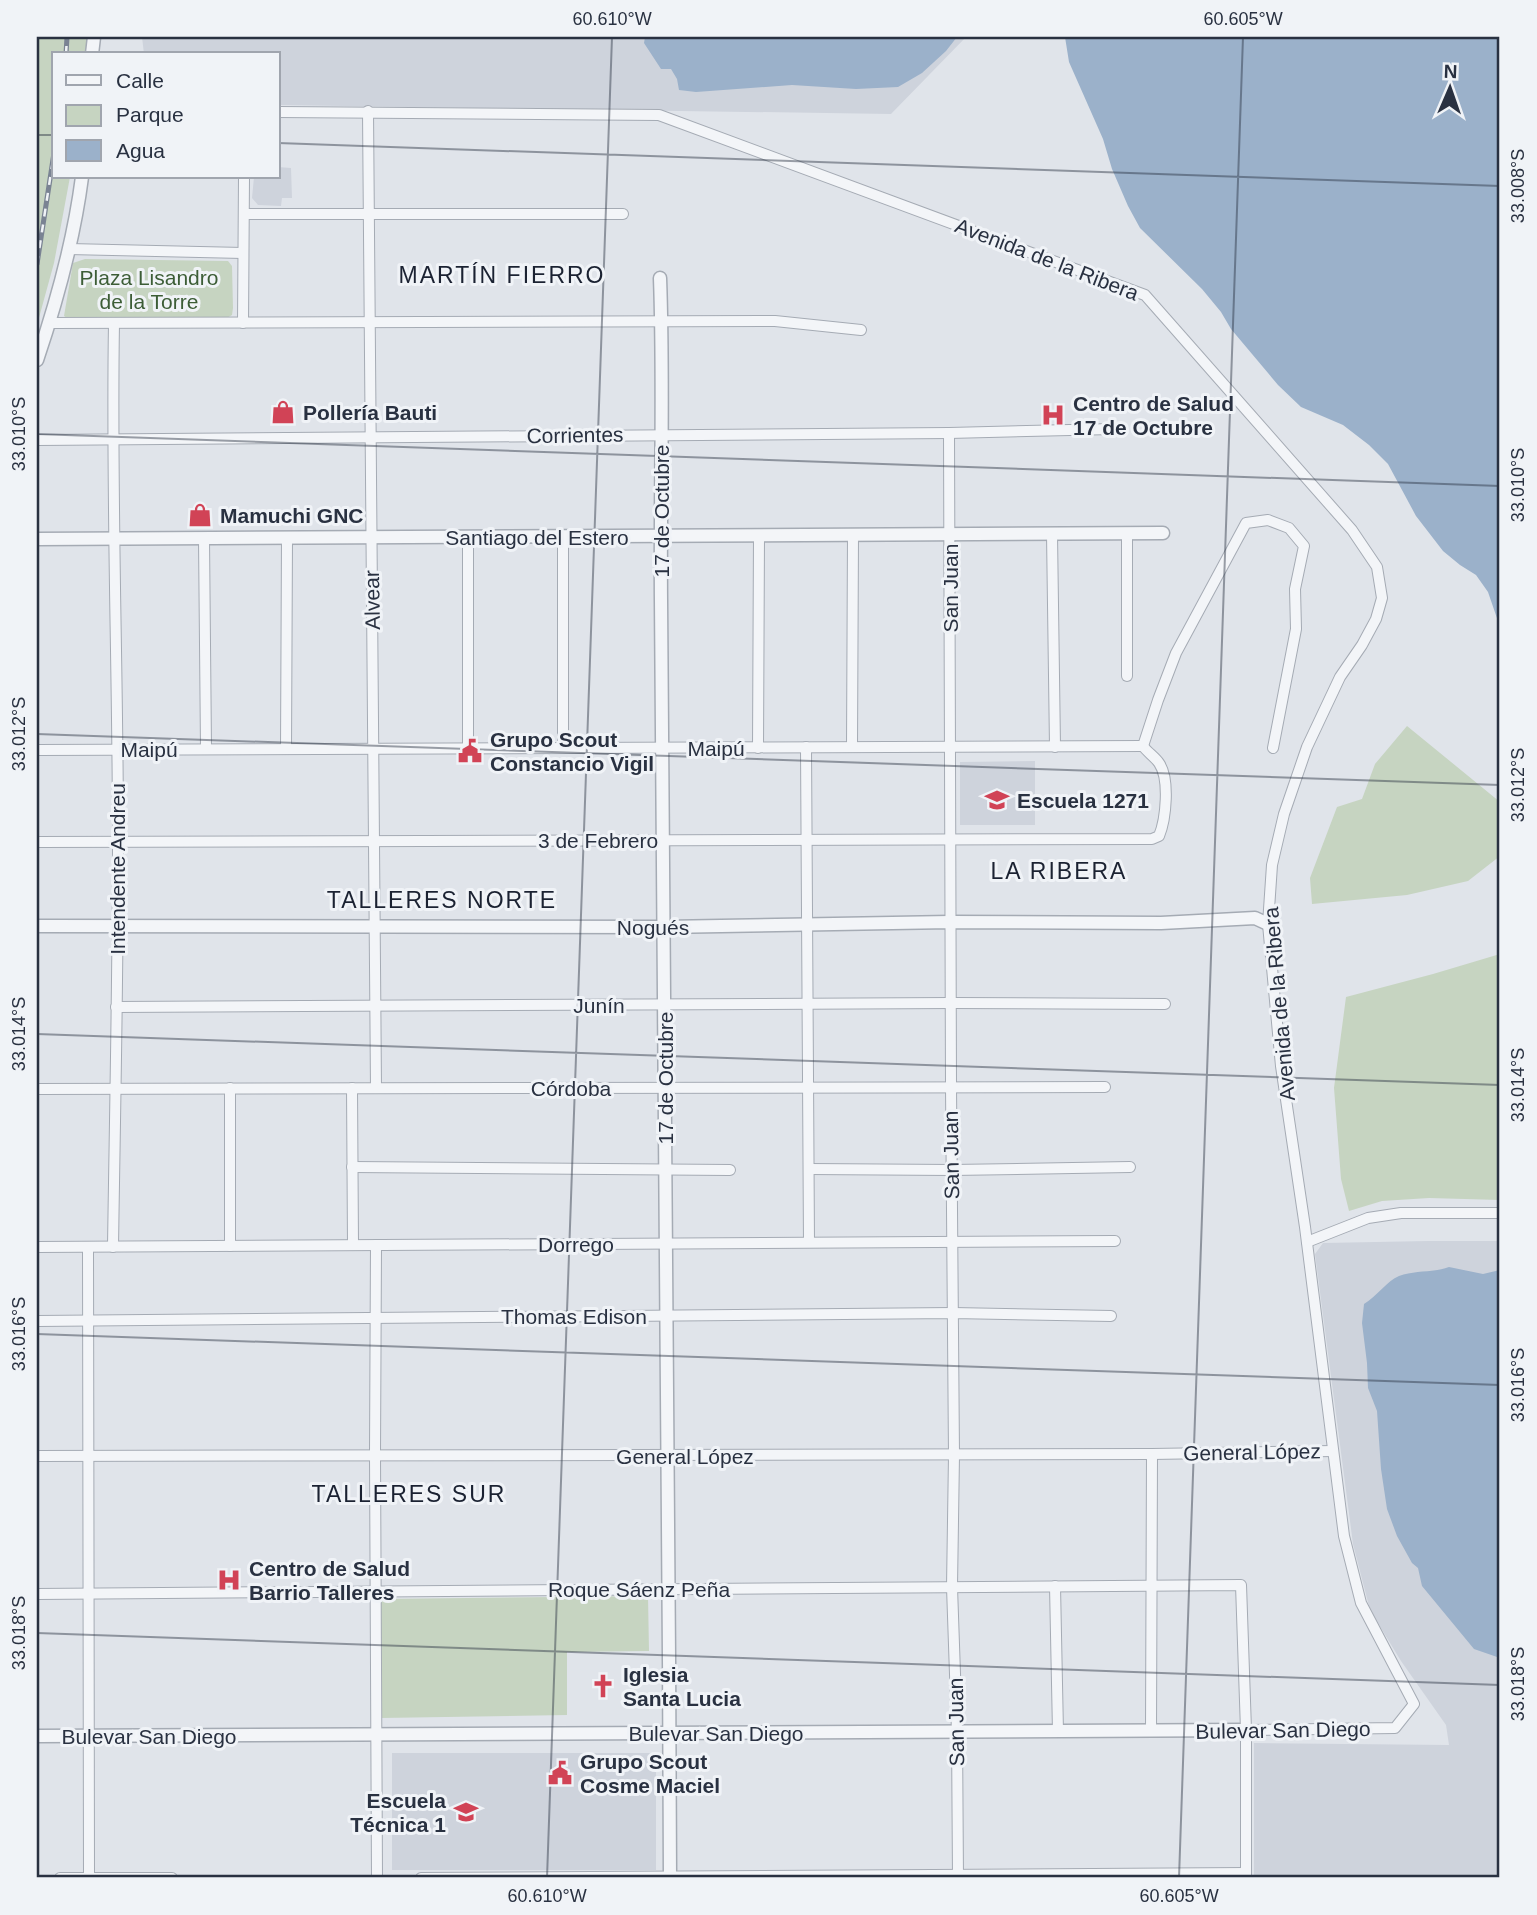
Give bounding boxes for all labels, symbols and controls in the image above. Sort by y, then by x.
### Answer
text: 60.610°W [572,9,652,29]
text: 60.605°W [1203,9,1283,29]
legend [52,52,280,178]
north arrow [1414,52,1484,122]
text: N [1443,61,1458,82]
text: Calle [116,69,164,92]
text: Parque [116,103,184,126]
text: Agua [116,139,165,162]
text: 33.008°S [1508,149,1528,223]
street label: Avenida de la Ribera [952,213,1142,305]
district label: MARTÍN FIERRO [398,262,606,288]
park label: Plaza Lisandro de la Torre [80,266,218,313]
place label: Centro de Salud 17 de Octubre [1073,392,1234,439]
text: 33.010°S [9,397,29,471]
shop icon: Pollería Bauti [269,398,297,426]
place label: Pollería Bauti [303,401,437,424]
hospital icon: Centro de Salud 17 de Octubre [1039,401,1067,429]
street label: Corrientes [526,423,624,447]
street label: 17 de Octubre [650,444,673,578]
text: 33.010°S [1508,448,1528,522]
shop icon: Mamuchi GNC [186,501,214,529]
place label: Mamuchi GNC [220,504,364,527]
street label: Santiago del Estero [445,526,629,549]
street label: San Juan [939,544,962,632]
street label: Alvear [360,570,384,630]
text: 33.012°S [9,697,29,771]
place label: Grupo Scout Constancio Vigil [490,728,654,775]
public building icon: Grupo Scout Constancio Vigil [456,737,484,765]
street label: Maipú [687,737,745,760]
street label: Maipú [120,738,178,761]
text: 33.012°S [1508,748,1528,822]
street label: Intendente Andreu [106,783,129,955]
school or university icon: Escuela 1271 [983,786,1011,814]
place label: Escuela 1271 [1017,789,1149,812]
street label: 3 de Febrero [538,829,658,852]
district label: LA RIBERA [991,858,1127,884]
district label: TALLERES NORTE [327,887,557,913]
street label: Avenida de la Ribera [1259,906,1299,1102]
street label: Nogués [617,916,689,939]
street label: Junín [573,994,625,1017]
text: 33.014°S [9,997,29,1071]
street label: 17 de Octubre [654,1011,677,1145]
text: 33.014°S [1508,1048,1528,1122]
street label: Córdoba [531,1077,612,1100]
street label: San Juan [939,1110,963,1200]
street label: Dorrego [538,1233,614,1256]
text: 33.016°S [9,1297,29,1371]
street label: Thomas Edison [501,1305,647,1328]
text: 33.016°S [1508,1348,1528,1422]
street label: General López [1183,1439,1321,1465]
street label: General López [616,1445,754,1468]
district label: TALLERES SUR [312,1481,506,1507]
place label: Centro de Salud Barrio Talleres [249,1557,410,1604]
hospital icon: Centro de Salud Barrio Talleres [215,1566,243,1594]
street label: Roque Sáenz Peña [548,1578,730,1601]
text: 33.018°S [9,1596,29,1670]
text: 33.018°S [1508,1647,1528,1721]
place label: Iglesia Santa Lucia [623,1663,741,1710]
church icon: Iglesia Santa Lucia [589,1672,617,1700]
street label: San Juan [944,1677,968,1767]
street label: Bulevar San Diego [1195,1717,1371,1743]
street label: Bulevar San Diego [628,1722,804,1745]
street label: Bulevar San Diego [61,1725,237,1748]
place label: Grupo Scout Cosme Maciel [580,1750,720,1797]
public building icon: Grupo Scout Cosme Maciel [546,1759,574,1787]
place label: Escuela Técnica 1 [350,1789,446,1836]
school or university icon: Escuela Técnica 1 [452,1798,480,1826]
text: 60.610°W [507,1886,587,1906]
text: 60.605°W [1139,1886,1219,1906]

